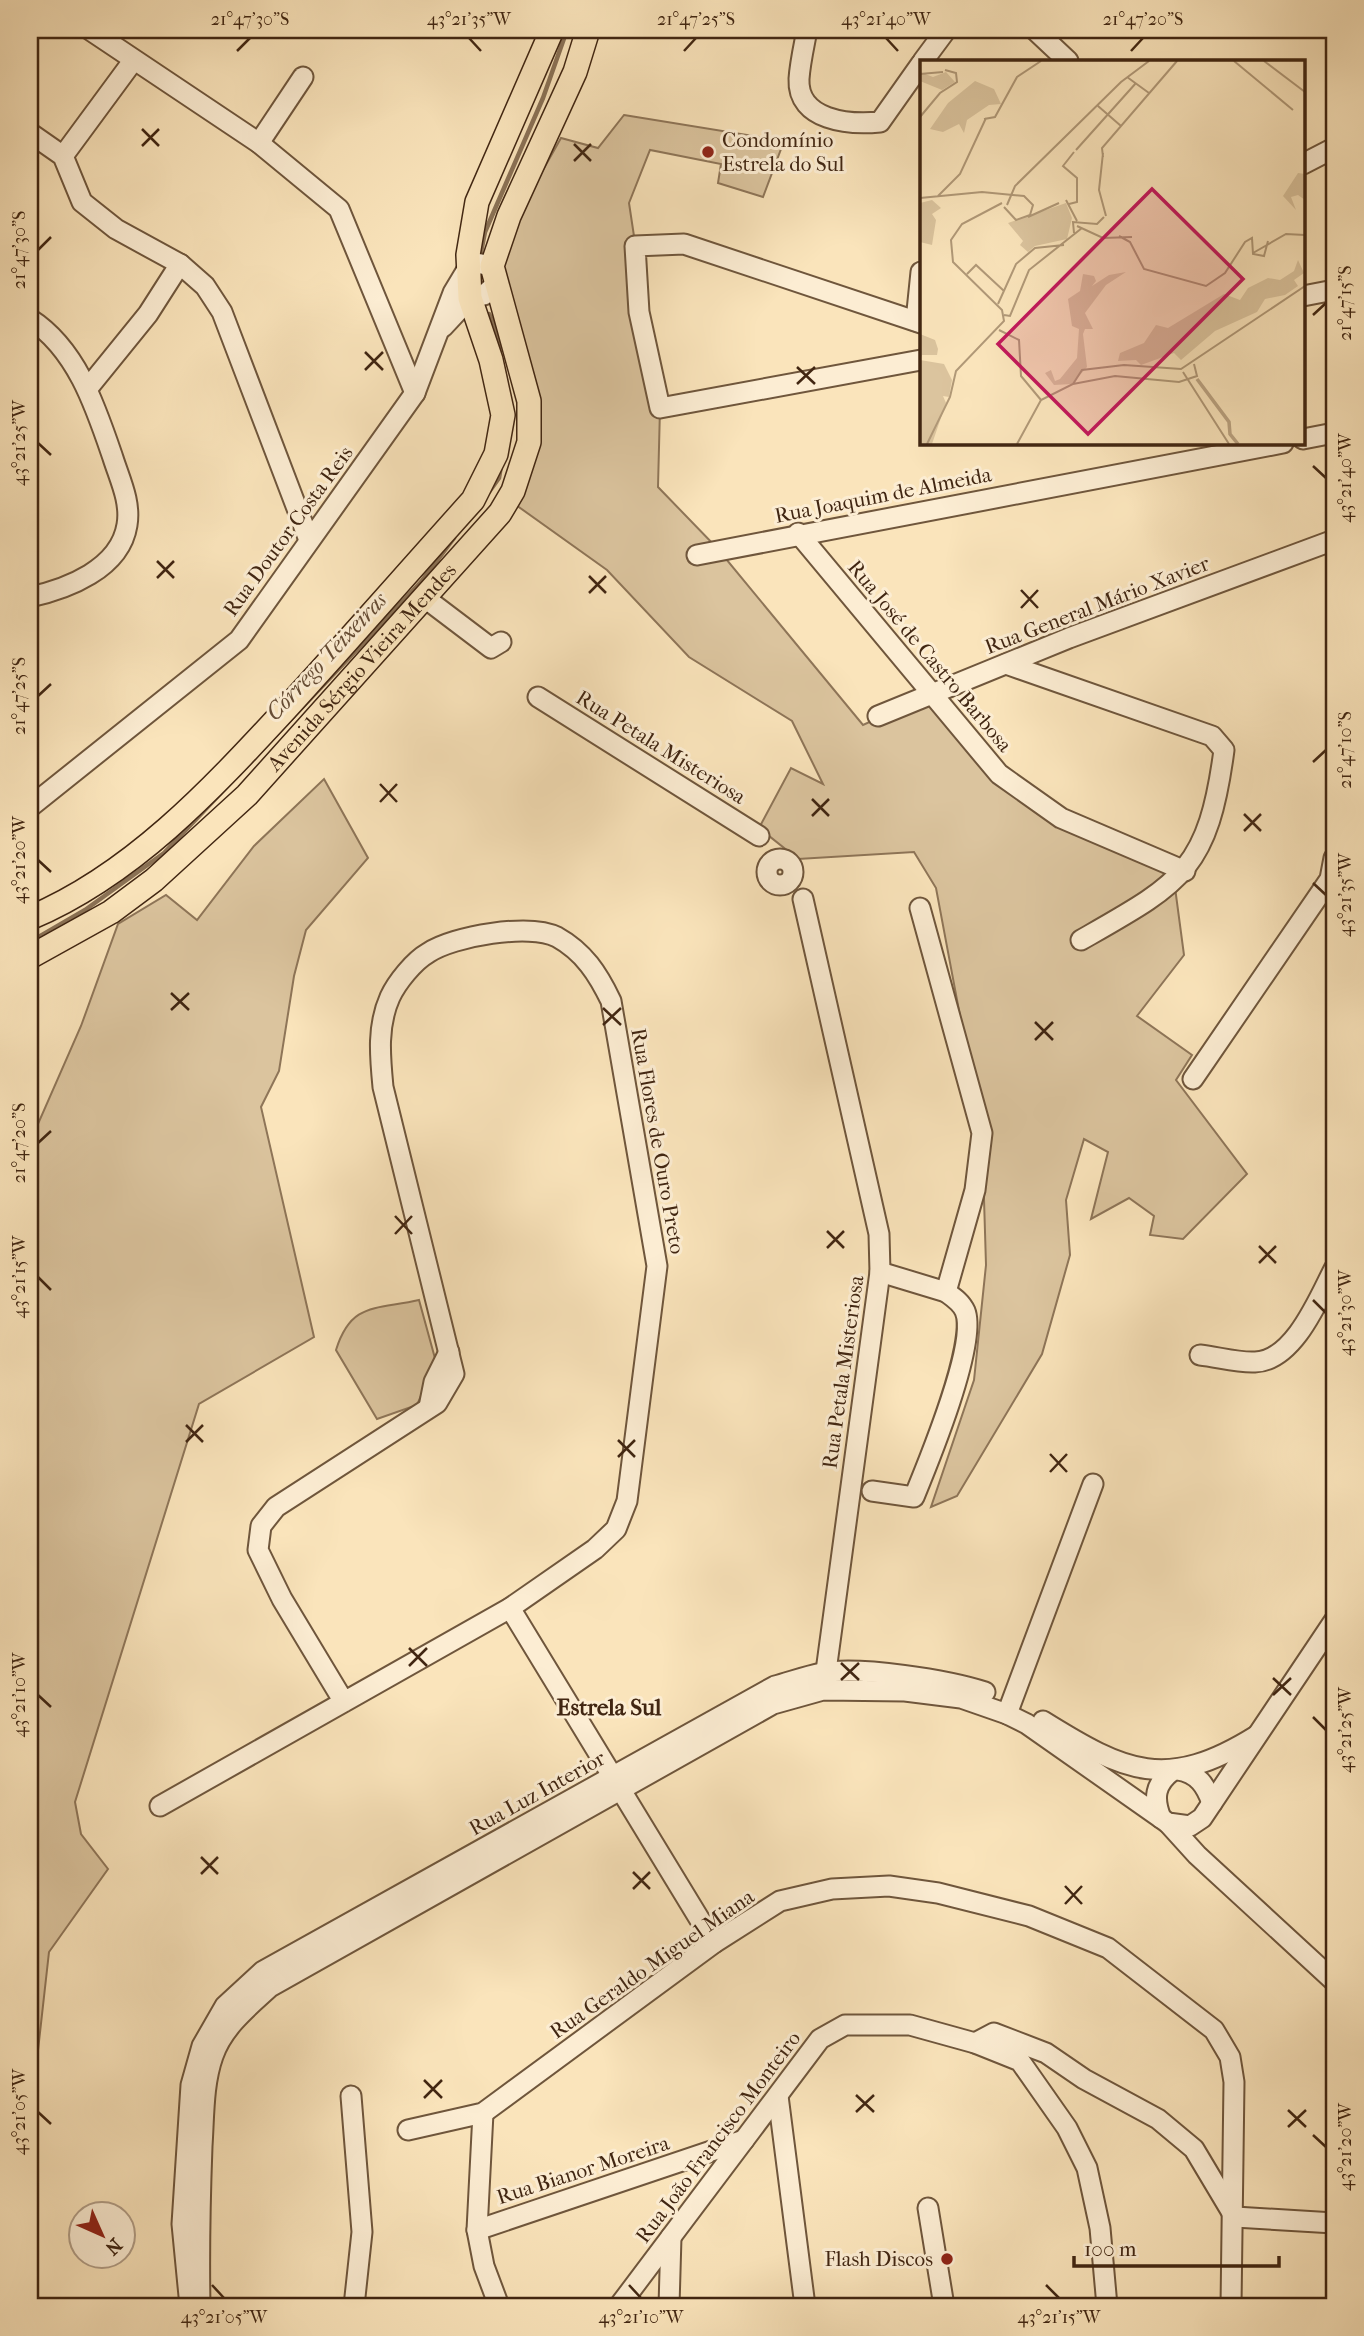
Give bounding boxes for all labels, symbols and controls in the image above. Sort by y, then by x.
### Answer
text: 21°47'30"S [211,9,289,30]
text: 43°21'35"W [427,9,512,30]
text: 21°47'25"S [657,9,735,30]
text: 43°21'40"W [841,9,932,30]
text: 21°47'20"S [1103,9,1183,30]
inset map [920,60,1304,444]
place label: Condomínio Estrela do Sul [722,128,844,176]
marker: Condomínio Estrela do Sul [700,144,716,160]
text: 21°47'30"S [9,211,30,289]
text: 21°47'15"S [1335,265,1356,341]
text: 43°21'25"W [9,399,30,486]
text: 43°21'40"W [1335,432,1356,523]
street label: Rua Doutor Costa Reis [218,441,358,621]
street label: Rua Joaquim de Almeida [772,462,994,528]
street label: Rua General Mário Xavier [981,551,1213,659]
street label: Rua José de Castro Barbosa [843,555,1017,757]
street label: Avenida Sérgio Vieira Mendes [262,558,461,777]
water label: Córrego Teixeiras [260,586,393,726]
text: 21°47'25"S [9,657,30,735]
street label: Rua Petala Misteriosa [572,685,750,809]
text: 21°47'10"S [1335,711,1356,789]
text: 43°21'20"W [9,815,30,904]
text: 43°21'35"W [1335,852,1356,937]
street label: Rua Flores de Ouro Preto [626,1026,690,1256]
text: 21°47'20"S [9,1103,30,1183]
text: 43°21'15"W [9,1234,30,1318]
text: 43°21'30"W [1335,1269,1356,1356]
street label: Rua Petala Misteriosa [818,1274,868,1470]
text: 43°21'10"W [9,1651,30,1738]
text: 43°21'25"W [1335,1686,1356,1773]
district label: Estrela Sul [557,1694,662,1721]
street label: Rua Luz Interior [465,1746,609,1840]
street label: Rua Geraldo Miguel Miana [545,1884,759,2044]
street label: Rua João Francisco Monteiro [631,2026,805,2248]
text: 43°21'05"W [9,2067,30,2155]
text: 43°21'20"W [1335,2102,1356,2191]
street label: Rua Bianor Moreira [494,2131,673,2209]
north arrow [66,2200,136,2270]
scale bar [1074,2224,1278,2268]
text: N [100,2233,126,2260]
text: 100 m [1084,2237,1137,2261]
place label: Flash Discos [824,2247,933,2271]
marker: Flash Discos [939,2251,955,2267]
text: 43°21'05"W [181,2307,269,2328]
text: 43°21'10"W [598,2307,685,2328]
text: 43°21'15"W [1018,2307,1102,2328]

